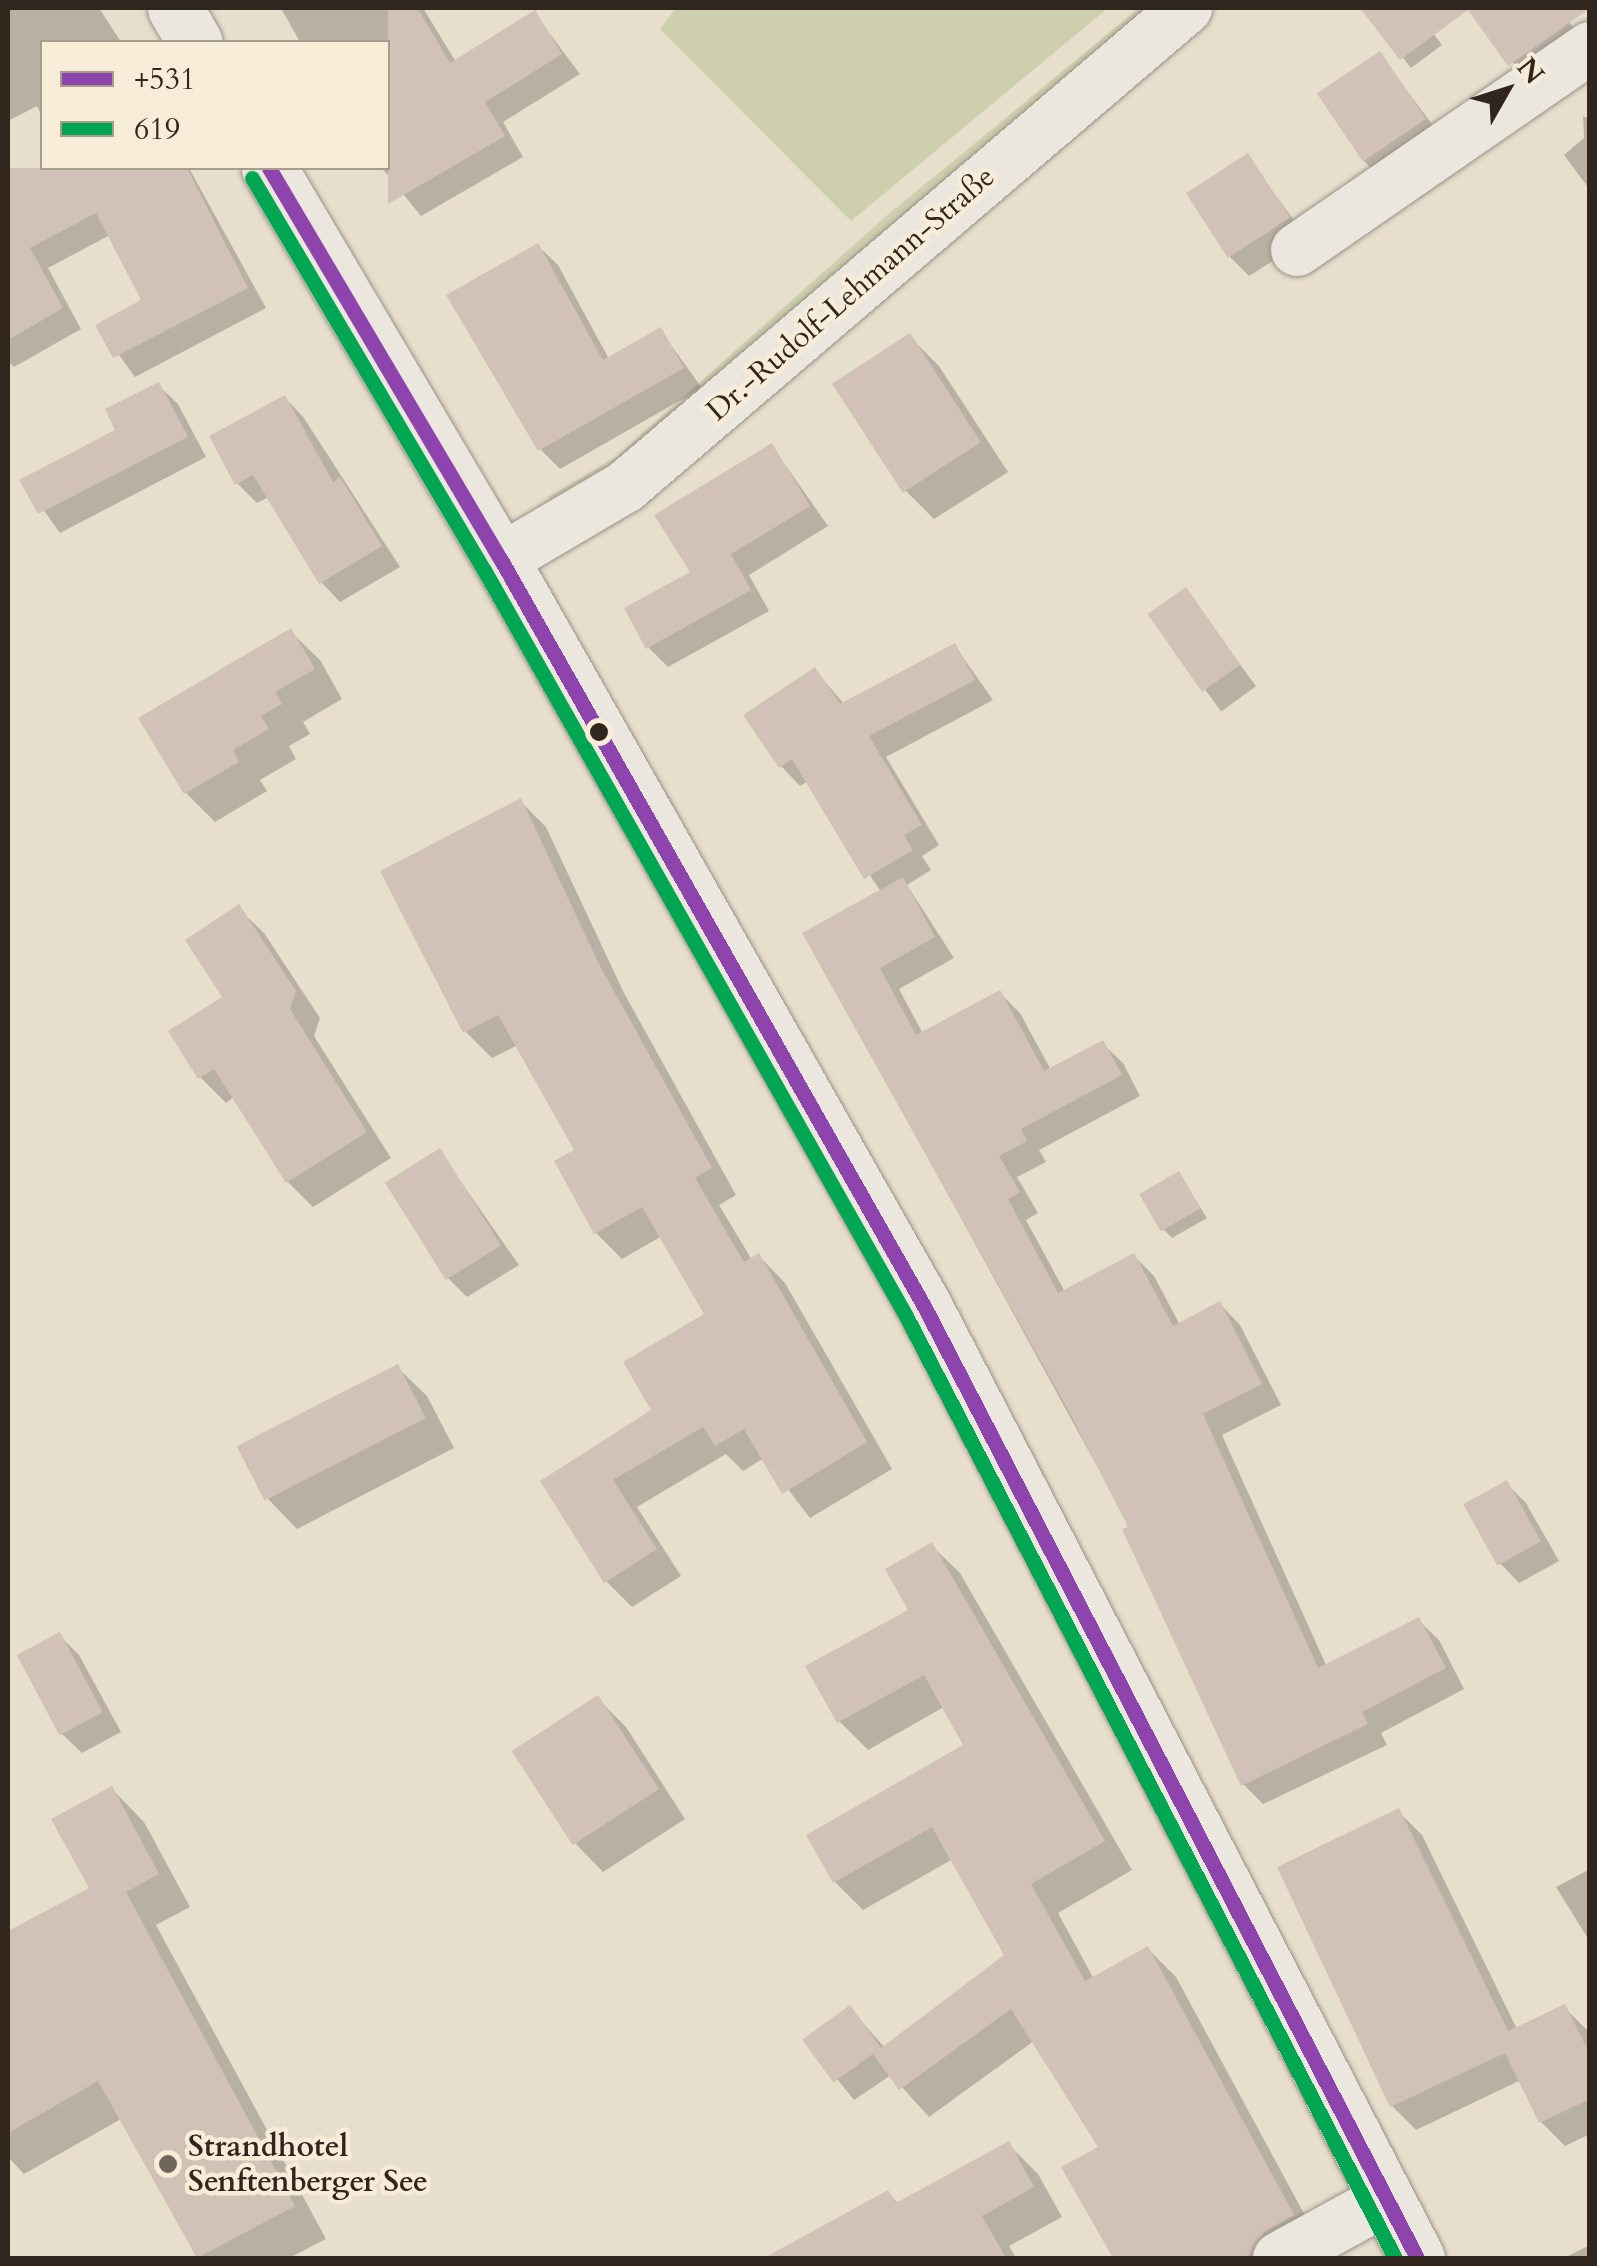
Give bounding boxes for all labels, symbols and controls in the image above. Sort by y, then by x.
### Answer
legend [40,40,390,170]
north arrow [1457,40,1557,140]
text: N [1508,50,1553,93]
text: +531 [134,59,195,100]
text: 619 [134,109,180,150]
street label: Dr.-Rudolf-Lehmann-Straße [700,159,1002,429]
unlabelled marker [589,722,609,742]
place label: Strandhotel Senftenberger See [188,2129,428,2200]
marker: Strandhotel Senftenberger See [157,2153,179,2175]

